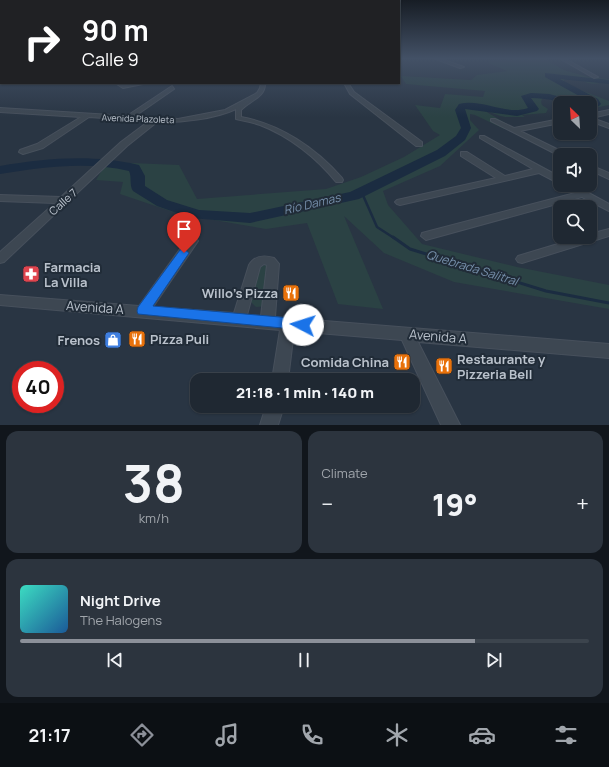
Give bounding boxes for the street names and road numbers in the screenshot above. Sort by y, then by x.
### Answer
street label: Avenida Plazoleta [101,111,175,126]
street label: Calle 7 [45,185,80,218]
street label: Avenida A [65,296,125,318]
street label: Avenida A [408,325,468,347]

